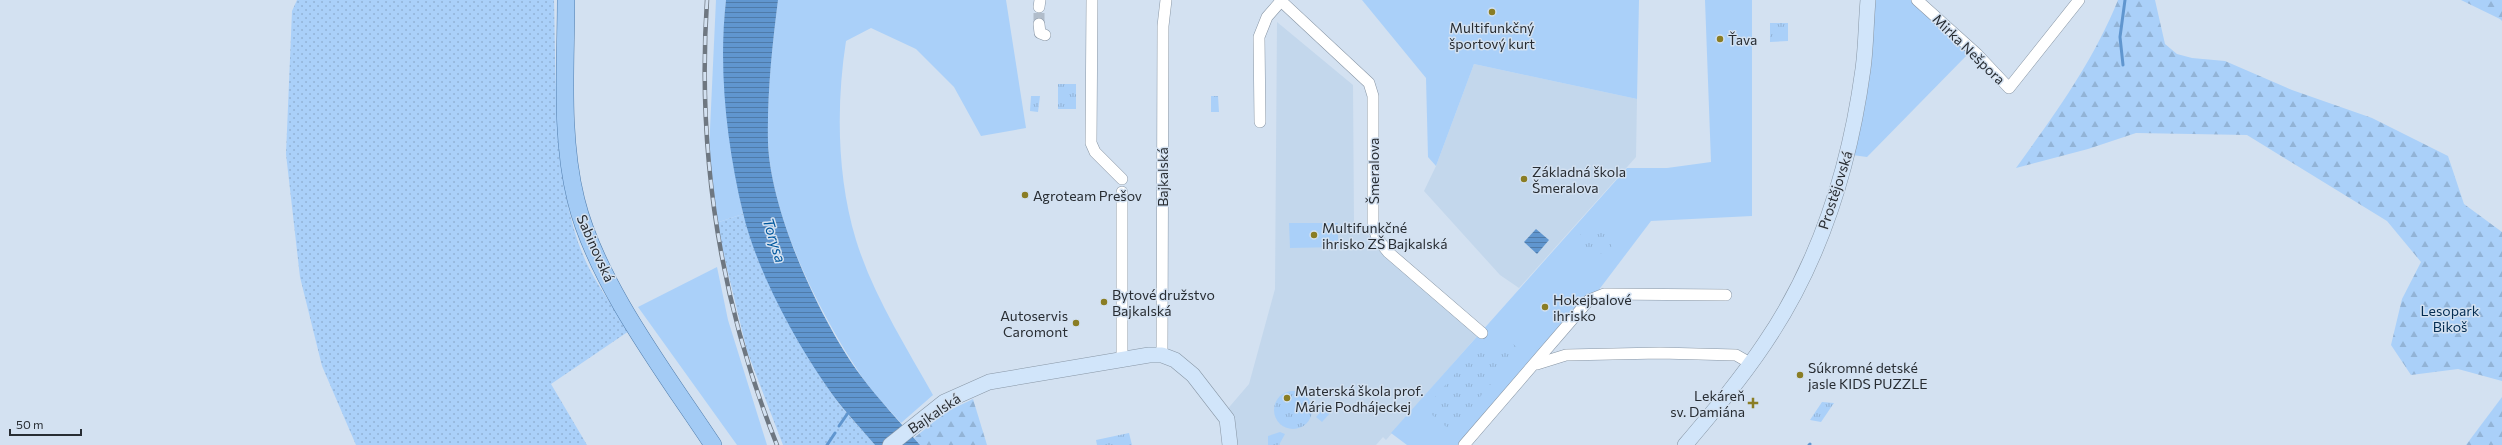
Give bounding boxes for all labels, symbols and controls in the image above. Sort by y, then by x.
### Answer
marker: Multifunkčný športový kurt [1487,7,1497,17]
street label: Mirka Nešpora [1929,10,2009,88]
place label: Multifunkčný športový kurt [1449,19,1535,52]
place label: Ťava [1728,31,1757,48]
marker: Ťava [1715,34,1725,44]
street label: Šmeralova [1365,138,1382,204]
street label: Bajkalská [1154,147,1171,207]
street label: Prostějovská [1814,149,1856,231]
place label: Základná škola Šmeralova [1532,163,1626,196]
marker: Základná škola Šmeralova [1519,174,1529,184]
place label: Agroteam Prešov [1033,187,1142,204]
marker: Agroteam Prešov [1020,190,1030,200]
street label: Sabinovská [574,212,618,284]
water label: Torysa [760,215,790,265]
place label: Multifunkčné ihrisko ZŠ Bajkalská [1322,219,1447,252]
marker: Multifunkčné ihrisko ZŠ Bajkalská [1309,230,1319,240]
place label: Bytové družstvo Bajkalská [1112,286,1215,319]
place label: Hokejbalové ihrisko [1553,291,1632,324]
marker: Bytové družstvo Bajkalská [1099,297,1109,307]
marker: Hokejbalové ihrisko [1540,302,1550,312]
park label: Lesopark Bikoš [2421,302,2480,335]
place label: Autoservis Caromont [1000,307,1068,340]
marker: Autoservis Caromont [1071,318,1081,328]
place label: Súkromné detské jasle KIDS PUZZLE [1808,359,1928,392]
marker: Súkromné detské jasle KIDS PUZZLE [1795,370,1805,380]
place label: Materská škola prof. Márie Podhájeckej [1295,382,1423,415]
place label: Lekáreň sv. Damiána [1670,387,1745,420]
street label: Bajkalská [905,389,963,437]
marker: Materská škola prof. Márie Podhájeckej [1282,393,1292,403]
marker: Lekáreň sv. Damiána [1748,398,1758,408]
scale bar [10,411,81,437]
text: 50 m [16,417,44,431]

